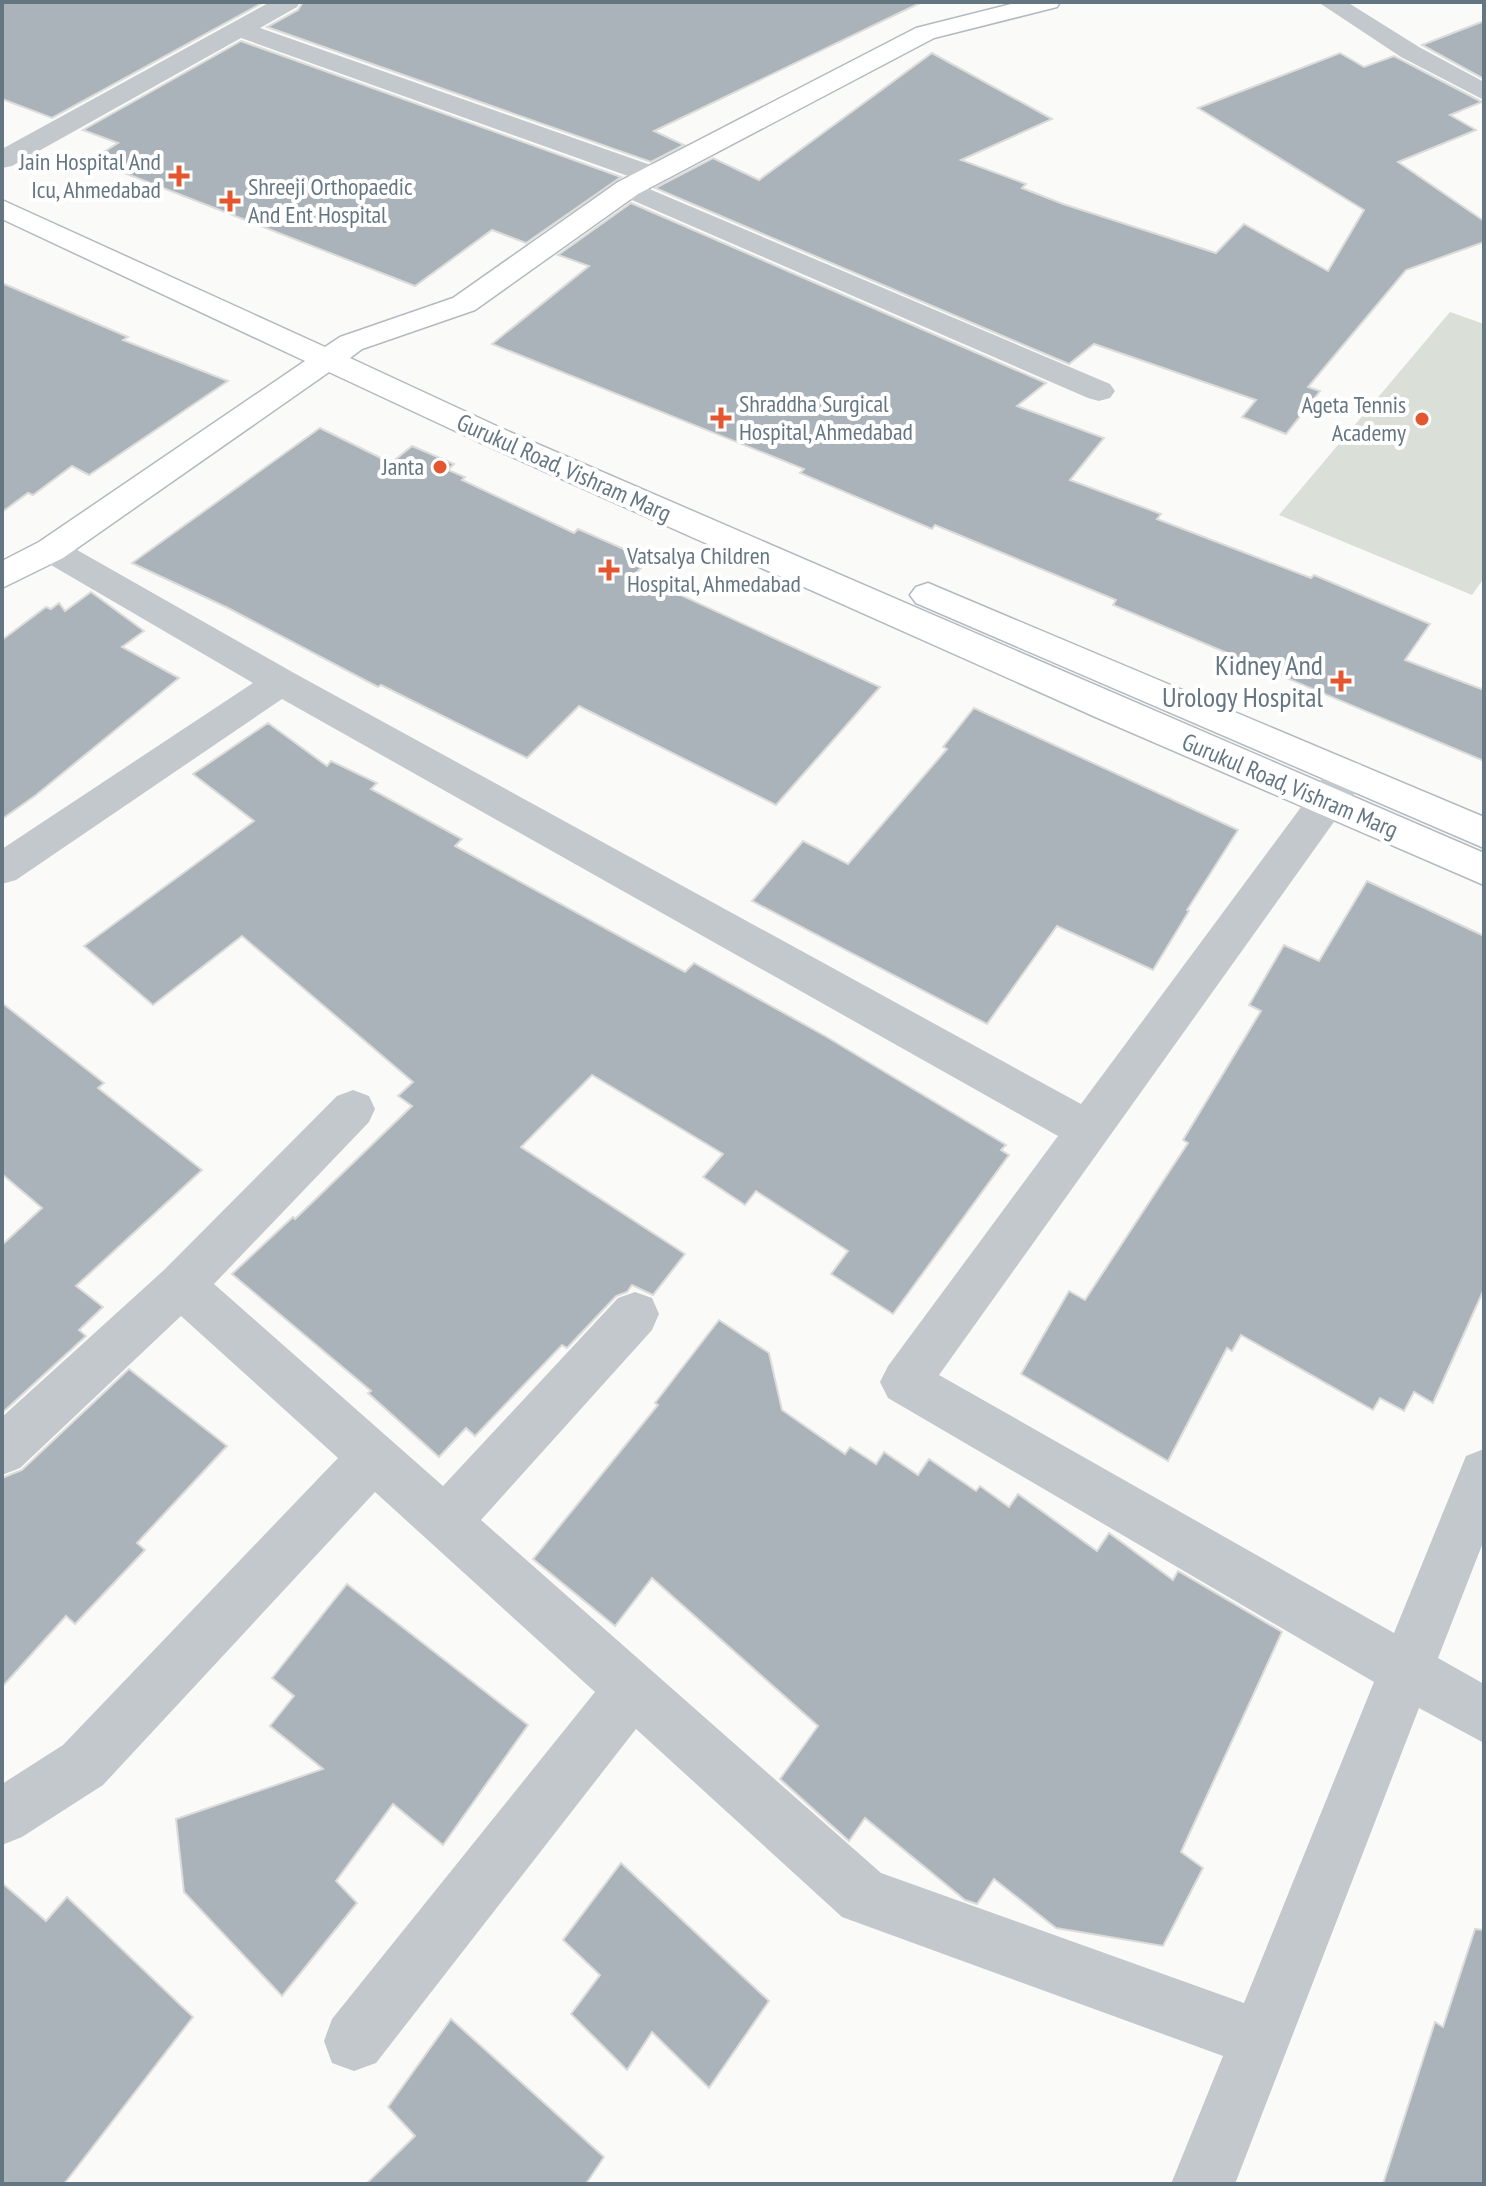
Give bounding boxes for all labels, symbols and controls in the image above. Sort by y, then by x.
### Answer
place label: Jain Hospital And Icu, Ahmedabad [18,146,161,205]
marker: Jain Hospital And Icu, Ahmedabad [168,165,190,187]
place label: Shreeji Orthopaedic And Ent Hospital [248,171,413,230]
marker: Shreeji Orthopaedic And Ent Hospital [219,190,241,212]
place label: Shraddha Surgical Hospital, Ahmedabad [739,388,913,447]
place label: Ageta Tennis Academy [1301,389,1406,448]
street label: Gurukul Road, Vishram Marg [452,406,676,529]
marker: Shraddha Surgical Hospital, Ahmedabad [710,407,732,429]
marker: Ageta Tennis Academy [1413,410,1431,428]
place label: Janta [381,451,424,482]
marker: Janta [431,458,449,476]
place label: Vatsalya Children Hospital, Ahmedabad [626,540,801,599]
marker: Vatsalya Children Hospital, Ahmedabad [598,559,620,581]
place label: Kidney And Urology Hospital [1162,646,1323,715]
marker: Kidney And Urology Hospital [1330,670,1352,692]
street label: Gurukul Road, Vishram Marg [1178,726,1403,845]

